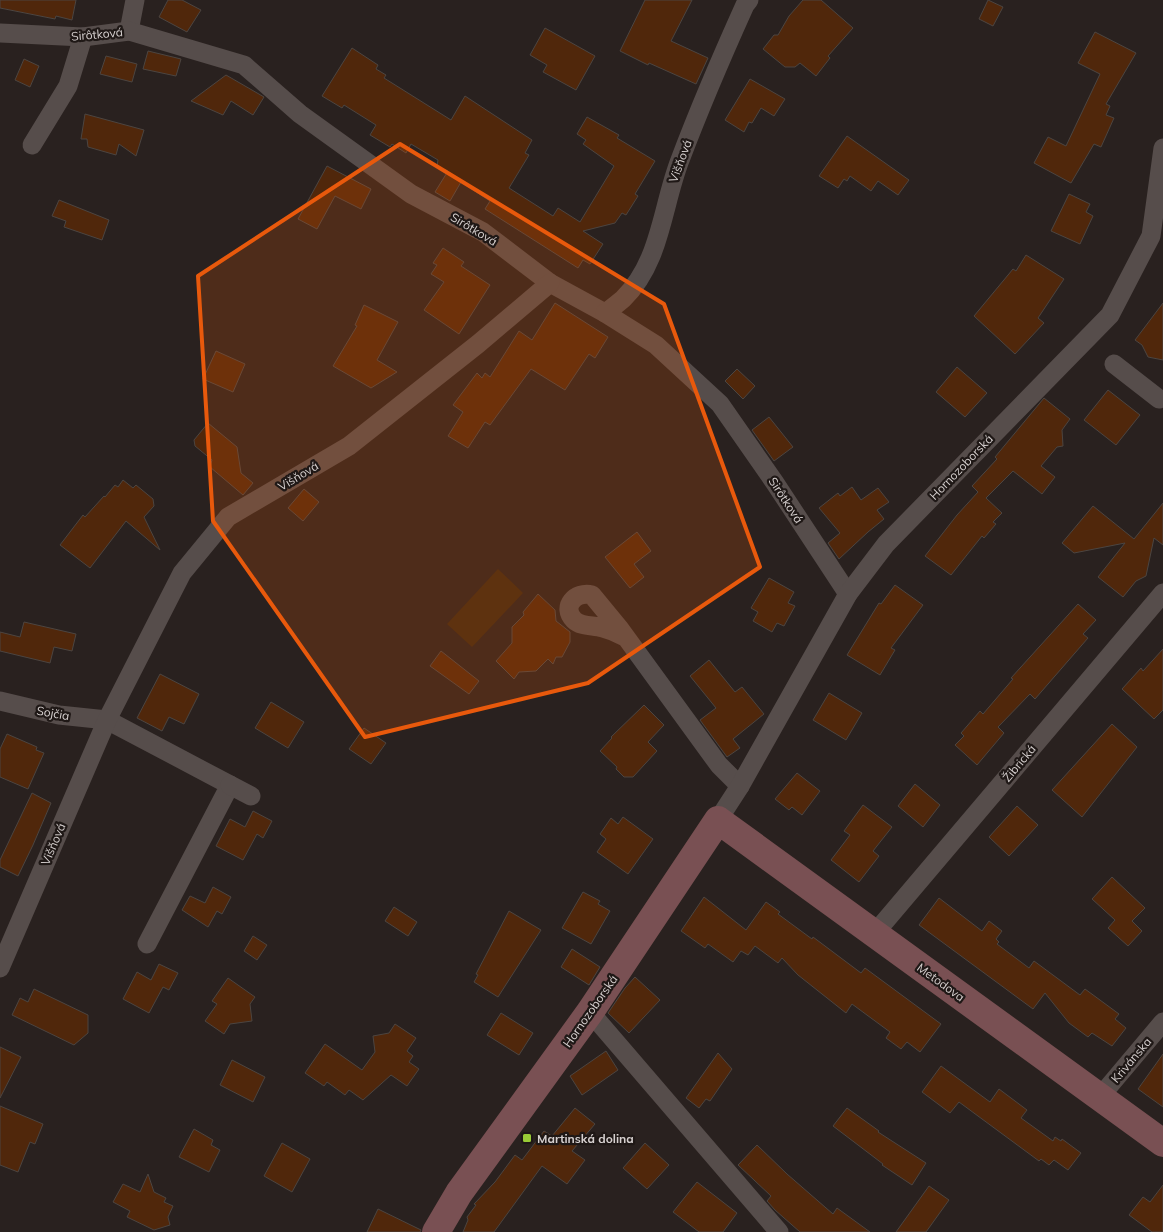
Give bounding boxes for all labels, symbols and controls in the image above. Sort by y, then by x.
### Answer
street label: Sirôtková [70,24,124,44]
street label: Višňová [665,137,695,185]
street label: Sirôtková [448,209,500,249]
street label: Hornozoborská [926,431,996,503]
street label: Višňová [275,458,321,494]
street label: Sirôtková [766,474,806,526]
street label: Sojčia [35,703,71,723]
street label: Žibrická [999,741,1039,785]
street label: Višňová [37,821,69,867]
street label: Metodova [914,960,968,1004]
street label: Hornozoborská [560,972,620,1050]
street label: Krivánska [1108,1034,1154,1086]
place label: Martinská dolina [537,1131,634,1146]
marker: Martinská dolina [521,1132,533,1144]

